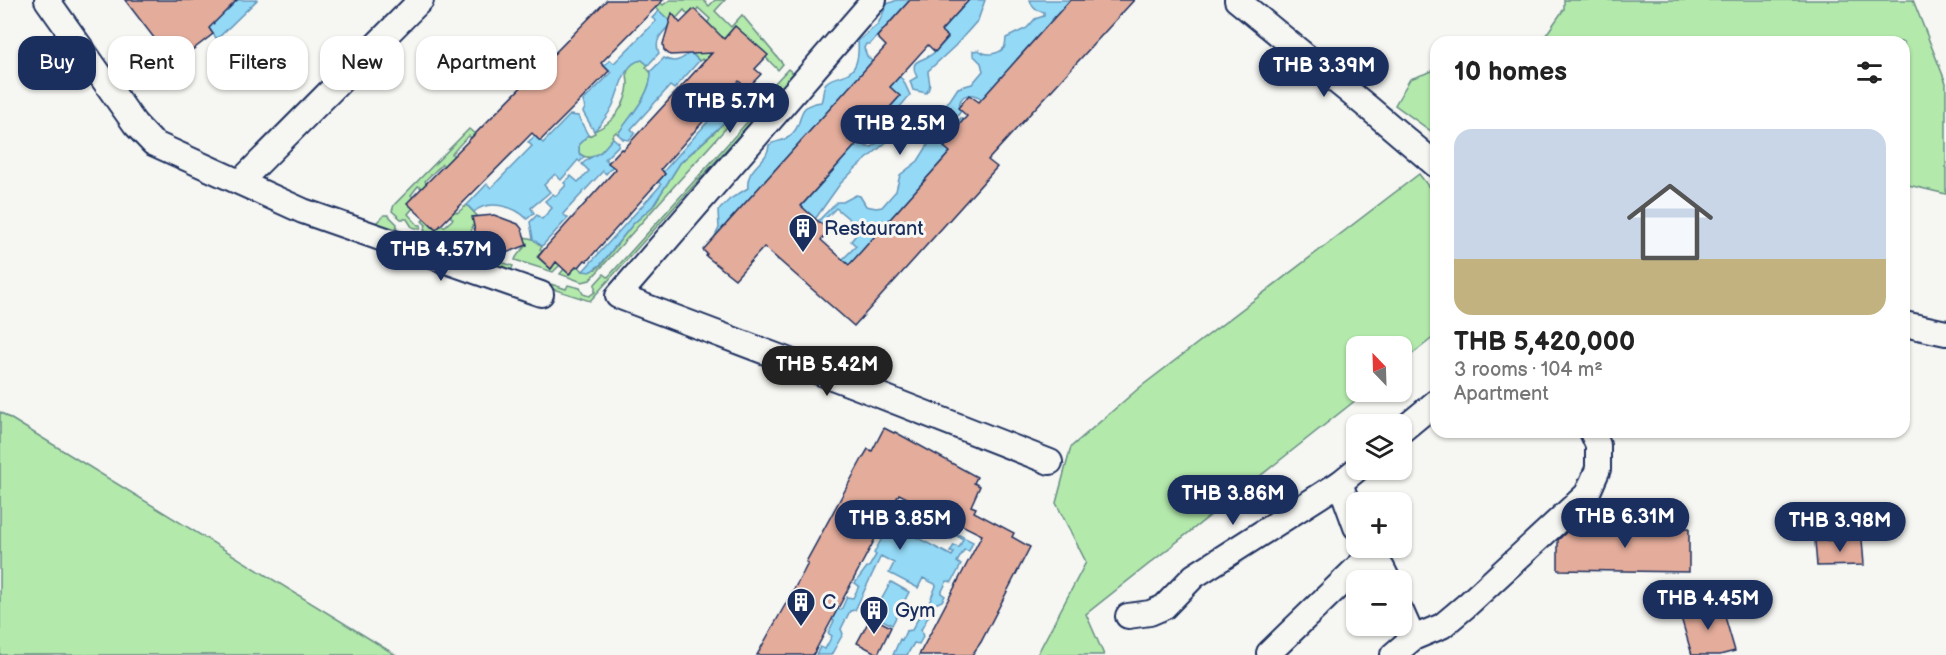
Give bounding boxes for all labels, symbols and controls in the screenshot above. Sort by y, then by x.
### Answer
chip: Buy [18,36,96,90]
chip: Rent [108,36,195,90]
chip: Filters [207,36,308,90]
chip: New [320,36,404,90]
chip: Apartment [416,36,557,90]
pin: THB 3.39M [1255,47,1393,98]
text: THB 3.39M [1273,54,1375,78]
icon: filters [1853,56,1886,89]
text: 10 homes [1454,57,1567,88]
pin: THB 5.7M [668,83,792,134]
text: THB 5.7M [685,90,775,114]
pin: THB 2.5M [838,105,962,156]
text: THB 2.5M [855,112,945,136]
icon: home [1616,168,1724,276]
building icon: Restaurant [787,212,819,254]
place label: Restaurant [824,217,924,241]
pin: THB 4.57M [372,231,510,282]
text: THB 4.57M [390,238,492,262]
text: THB 5,420,000 [1454,327,1635,358]
north arrow [1346,336,1412,402]
map controls [1346,336,1412,636]
pin: THB 5.42M [758,346,896,397]
text: THB 5.42M [776,353,878,377]
text: 3 rooms · 104 m² [1454,358,1603,382]
text: Apartment [1454,382,1549,406]
button: layers [1346,414,1412,480]
pin: THB 3.86M [1164,475,1302,526]
text: THB 3.86M [1181,482,1285,506]
button: + [1346,492,1412,558]
pin: THB 6.31M [1556,498,1694,549]
pin: THB 3.85M [831,500,969,551]
pin: THB 3.98M [1771,502,1909,553]
text: THB 6.31M [1575,505,1675,529]
text: THB 3.85M [849,507,951,531]
text: THB 3.98M [1789,509,1891,533]
button: − [1346,570,1412,636]
pin: THB 4.45M [1639,580,1777,631]
building icon: C [785,586,817,628]
text: THB 4.45M [1657,587,1759,611]
place label: C [822,591,836,615]
building icon: Gym [858,594,890,636]
place label: Gym [895,599,936,623]

